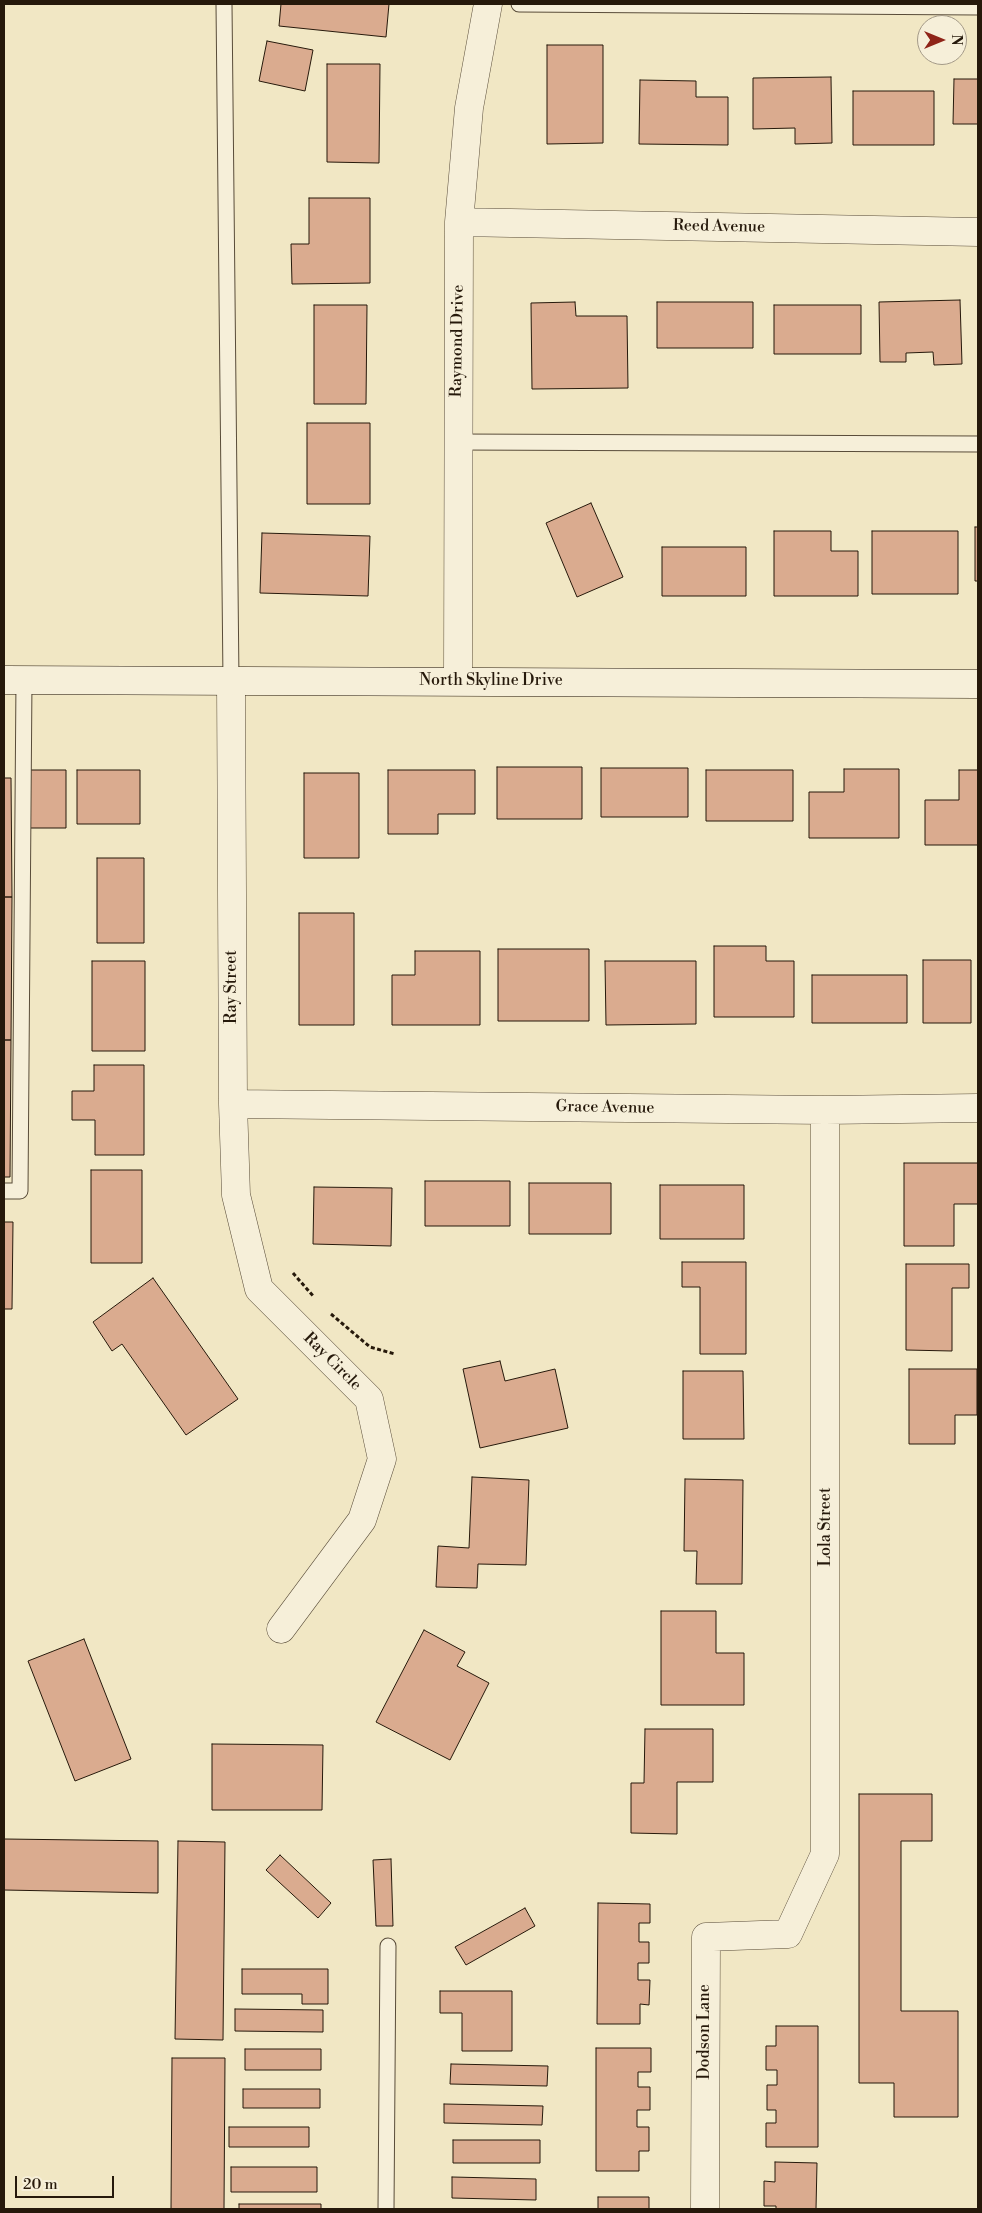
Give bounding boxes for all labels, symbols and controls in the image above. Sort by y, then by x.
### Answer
north arrow [917,15,967,65]
text: N [947,34,965,46]
street label: Reed Avenue [673,217,765,237]
street label: Raymond Drive [447,284,469,398]
street label: North Skyline Drive [419,671,563,691]
street label: Ray Street [222,950,242,1024]
street label: Grace Avenue [555,1098,655,1118]
street label: Ray Circle [299,1329,365,1395]
street label: Lola Street [816,1487,836,1567]
street label: Dodson Lane [695,1984,715,2080]
scale bar [18,2166,116,2198]
text: 20 m [23,2175,58,2194]

